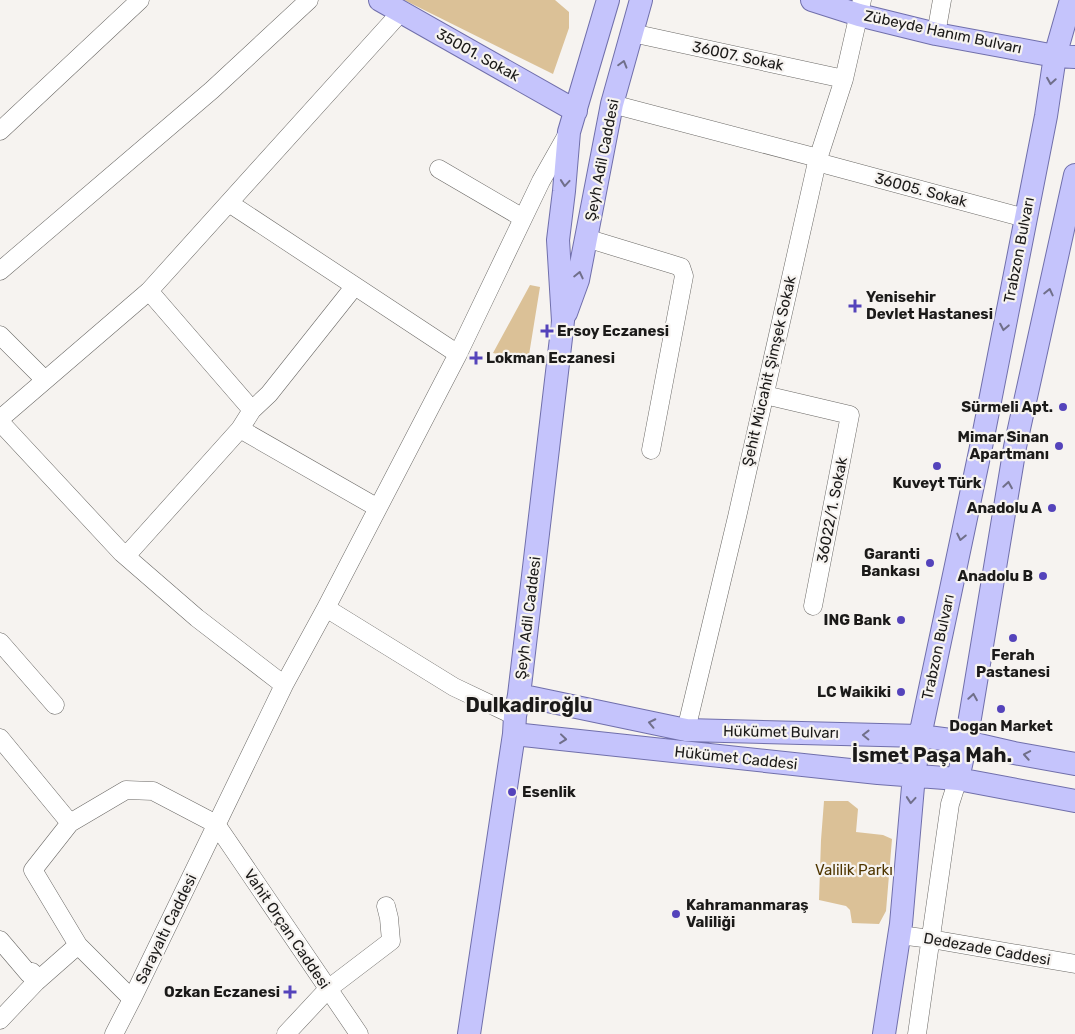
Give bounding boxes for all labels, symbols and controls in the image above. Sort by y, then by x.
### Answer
street label: Zübeyde Hanım Bulvarı [862,6,1024,58]
street label: 35001. Sokak [433,25,523,85]
street label: 36007. Sokak [691,38,786,75]
one-way arrow [617,60,628,69]
one-way arrow [1047,77,1057,86]
street label: Şeyh Adil Caddesi [581,98,623,222]
street label: 36005. Sokak [873,169,969,211]
one-way arrow [560,179,571,187]
street label: Trabzon Bulvarı [1000,196,1038,304]
one-way arrow [573,270,584,279]
street label: Şehit Mücahit Şimşek Sokak [738,274,800,468]
one-way arrow [1043,287,1054,296]
place label: Yenisehir Devlet Hastanesi [866,288,993,323]
marker: Yenisehir Devlet Hastanesi [848,299,862,313]
place label: Ersoy Eczanesi [557,322,669,340]
one-way arrow [999,322,1010,331]
marker: Ersoy Eczanesi [541,325,553,337]
place label: Lokman Eczanesi [486,349,615,367]
marker: Lokman Eczanesi [470,352,482,364]
place label: Sürmeli Apt. [961,398,1053,416]
marker: Sürmeli Apt. [1057,401,1069,413]
place label: Mimar Sinan Apartmanı [958,428,1049,463]
marker: Mimar Sinan Apartmanı [1053,440,1065,452]
street label: 36022/1. Sokak [813,455,851,565]
marker: Kuveyt Türk [931,460,943,472]
place label: Kuveyt Türk [892,474,982,492]
one-way arrow [1003,481,1013,489]
place label: Anadolu A [967,499,1042,517]
marker: Anadolu A [1046,502,1058,514]
one-way arrow [957,533,967,542]
place label: Garanti Bankası [861,545,920,580]
street label: Şeyh Adil Caddesi [512,555,544,681]
marker: Garanti Bankası [924,557,936,569]
place label: Anadolu B [957,567,1033,585]
marker: Anadolu B [1037,570,1049,582]
street label: Trabzon Bulvarı [918,593,958,701]
place label: ING Bank [824,611,891,629]
marker: ING Bank [895,614,907,626]
marker: Ferah Pastanesi [1007,632,1019,644]
place label: Ferah Pastanesi [976,646,1050,681]
place label: LC Waikiki [817,683,891,701]
marker: LC Waikiki [895,686,907,698]
district label: Dulkadiroğlu [466,693,592,717]
one-way arrow [968,693,978,702]
marker: Dogan Market [995,703,1007,715]
place label: Dogan Market [949,717,1053,735]
one-way arrow [648,718,657,729]
street label: Hükümet Bulvarı [723,722,839,742]
one-way arrow [862,729,870,740]
one-way arrow [559,733,567,744]
street label: Hükümet Caddesi [674,743,798,773]
district label: İsmet Paşa Mah. [852,743,1012,767]
one-way arrow [1023,751,1031,761]
place label: Esenlik [522,783,576,801]
marker: Esenlik [506,786,518,798]
one-way arrow [906,796,917,804]
park label: Valilik Parkı [815,861,893,879]
street label: Vahit Orçan Caddesi [240,866,334,992]
street label: Sarayaltı Caddesi [132,871,200,987]
place label: Kahramanmaraş Valiliği [686,896,809,931]
marker: Kahramanmaraş Valiliği [670,908,682,920]
street label: Dedezade Caddesi [922,929,1052,969]
place label: Ozkan Eczanesi [164,983,280,1001]
marker: Ozkan Eczanesi [284,986,296,998]

